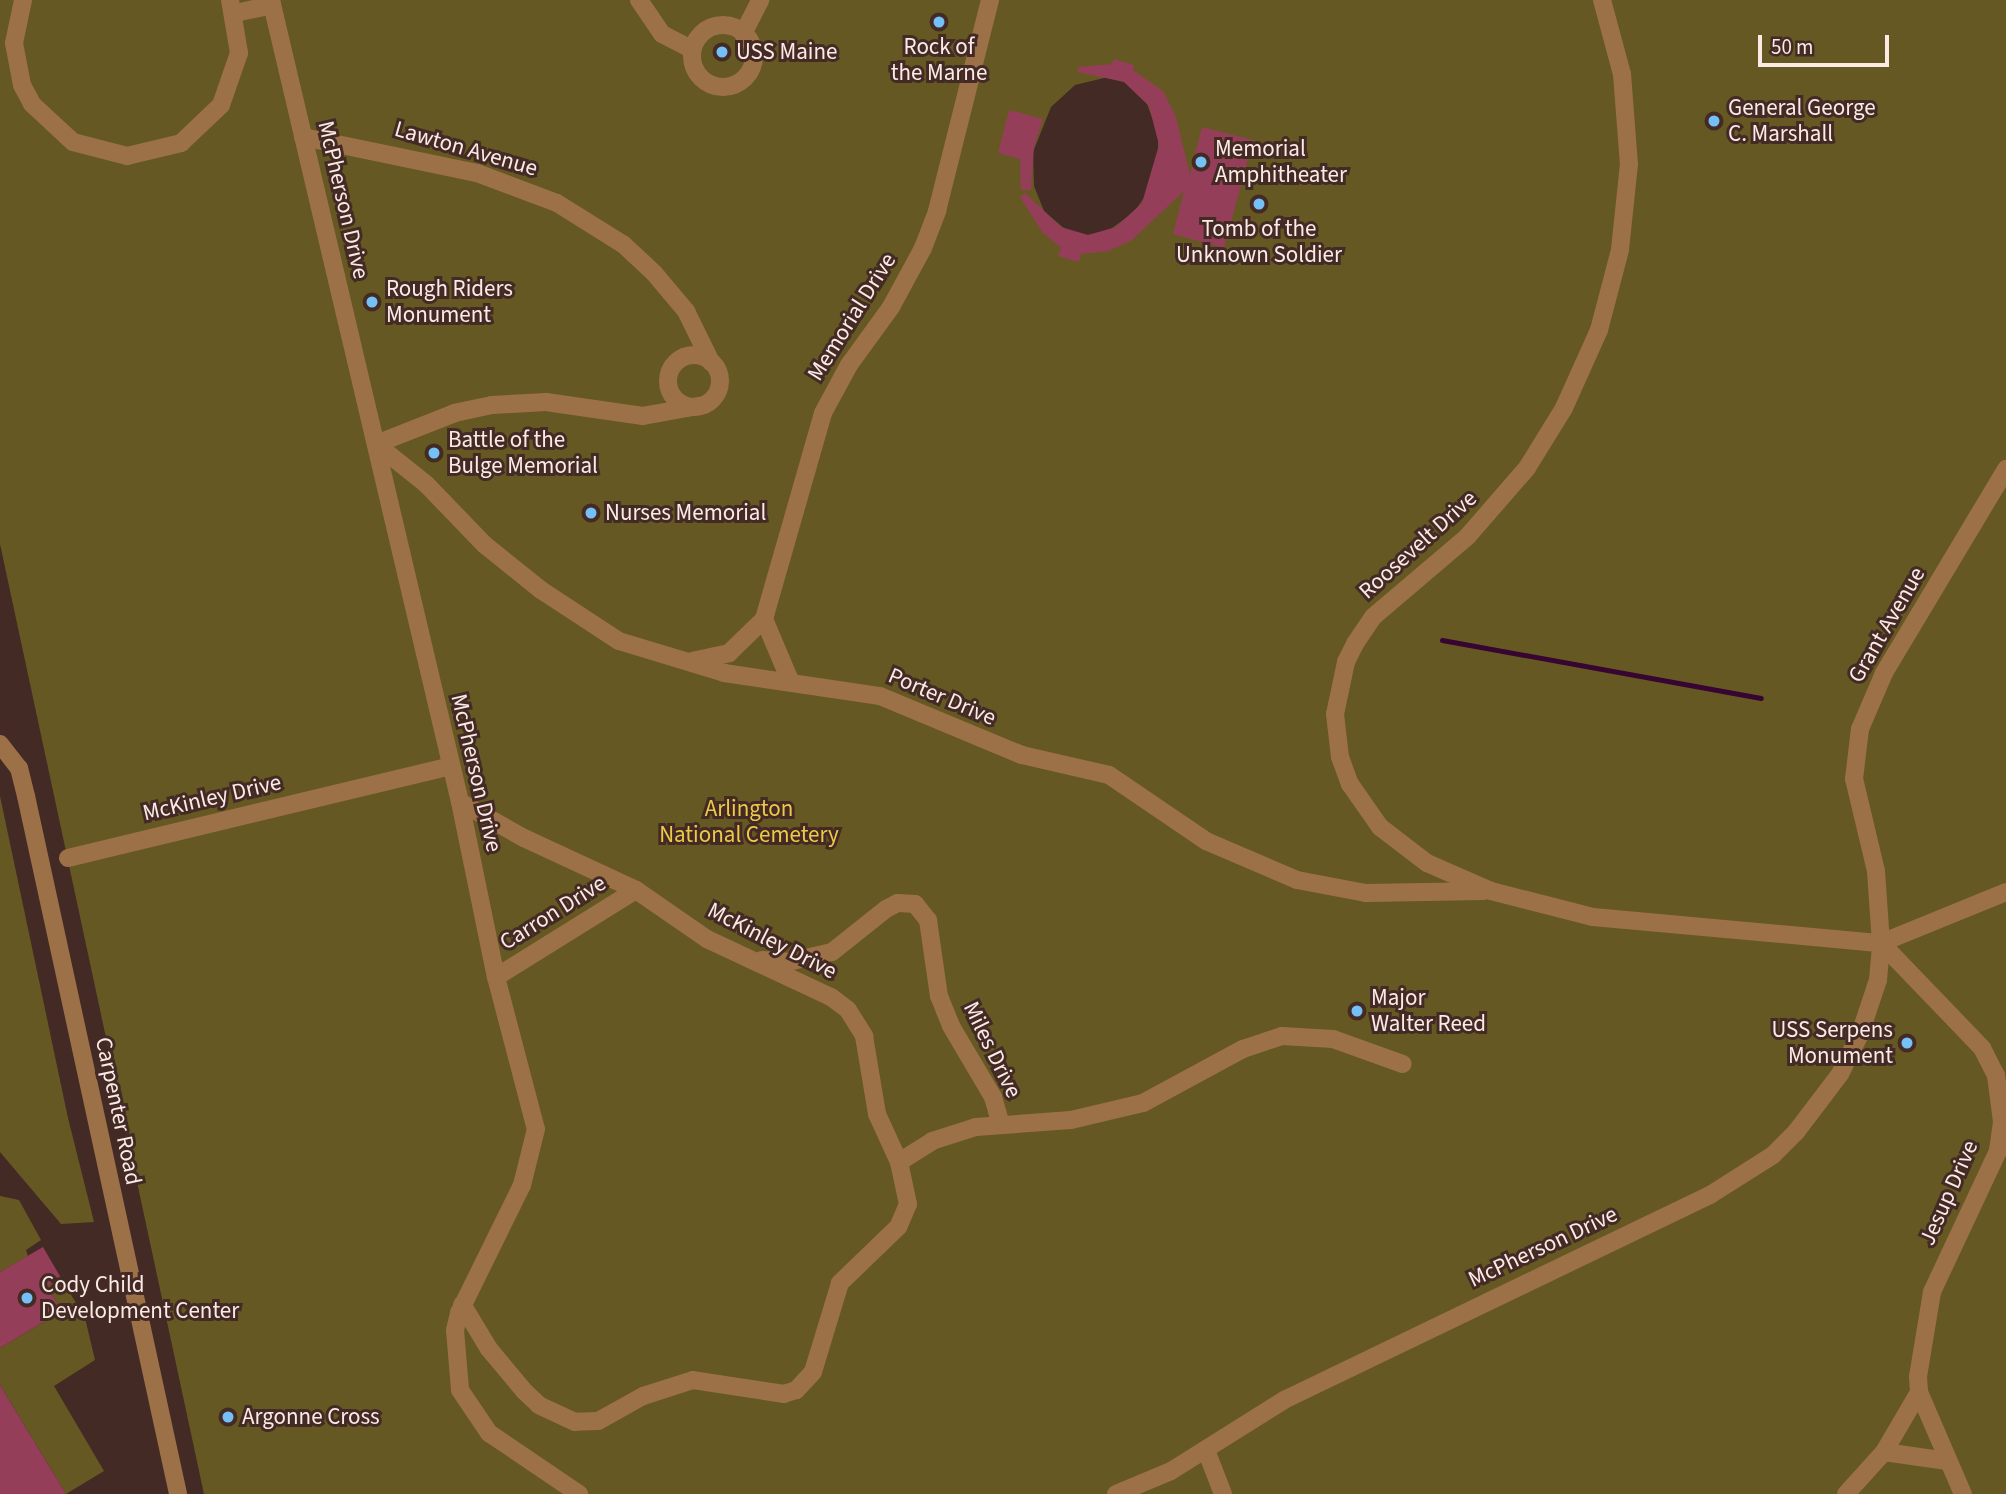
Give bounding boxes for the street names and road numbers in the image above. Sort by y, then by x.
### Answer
street label: Lawton Avenue [391,115,541,183]
street label: McPherson Drive [311,118,375,282]
street label: Memorial Drive [802,248,902,386]
street label: Roosevelt Drive [1353,485,1483,605]
street label: Grant Avenue [1843,562,1931,688]
street label: Porter Drive [884,662,1000,732]
street label: McPherson Drive [444,691,508,855]
street label: McKinley Drive [140,769,284,827]
street label: Carron Drive [495,870,611,956]
street label: McKinley Drive [703,897,841,985]
street label: Miles Drive [957,997,1027,1103]
street label: Carpenter Road [89,1035,147,1187]
street label: Jesup Drive [1914,1136,1984,1250]
street label: McPherson Drive [1464,1200,1622,1294]

